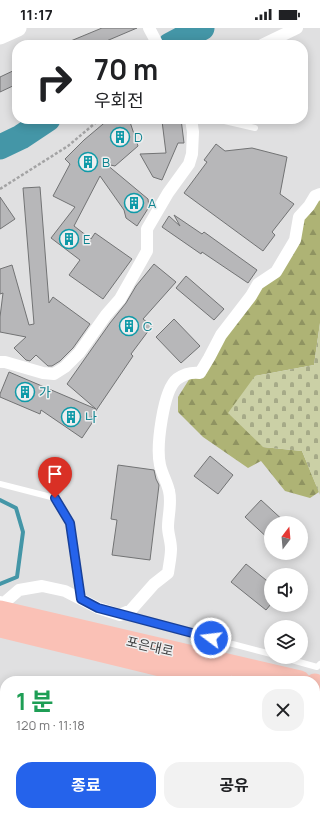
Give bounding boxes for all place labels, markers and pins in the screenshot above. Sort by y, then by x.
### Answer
building icon: D [109,126,131,148]
place label: D [134,128,143,146]
building icon: B [77,151,99,173]
place label: B [102,153,110,171]
building icon: A [123,192,145,214]
place label: A [148,194,156,212]
building icon: E [58,228,80,250]
place label: E [83,230,90,248]
building icon: C [118,315,140,337]
place label: C [143,317,152,335]
building icon: 가 [14,381,36,403]
place label: 가 [39,383,51,401]
building icon: 나 [60,406,82,428]
place label: 나 [85,408,97,426]
pin [38,457,72,498]

